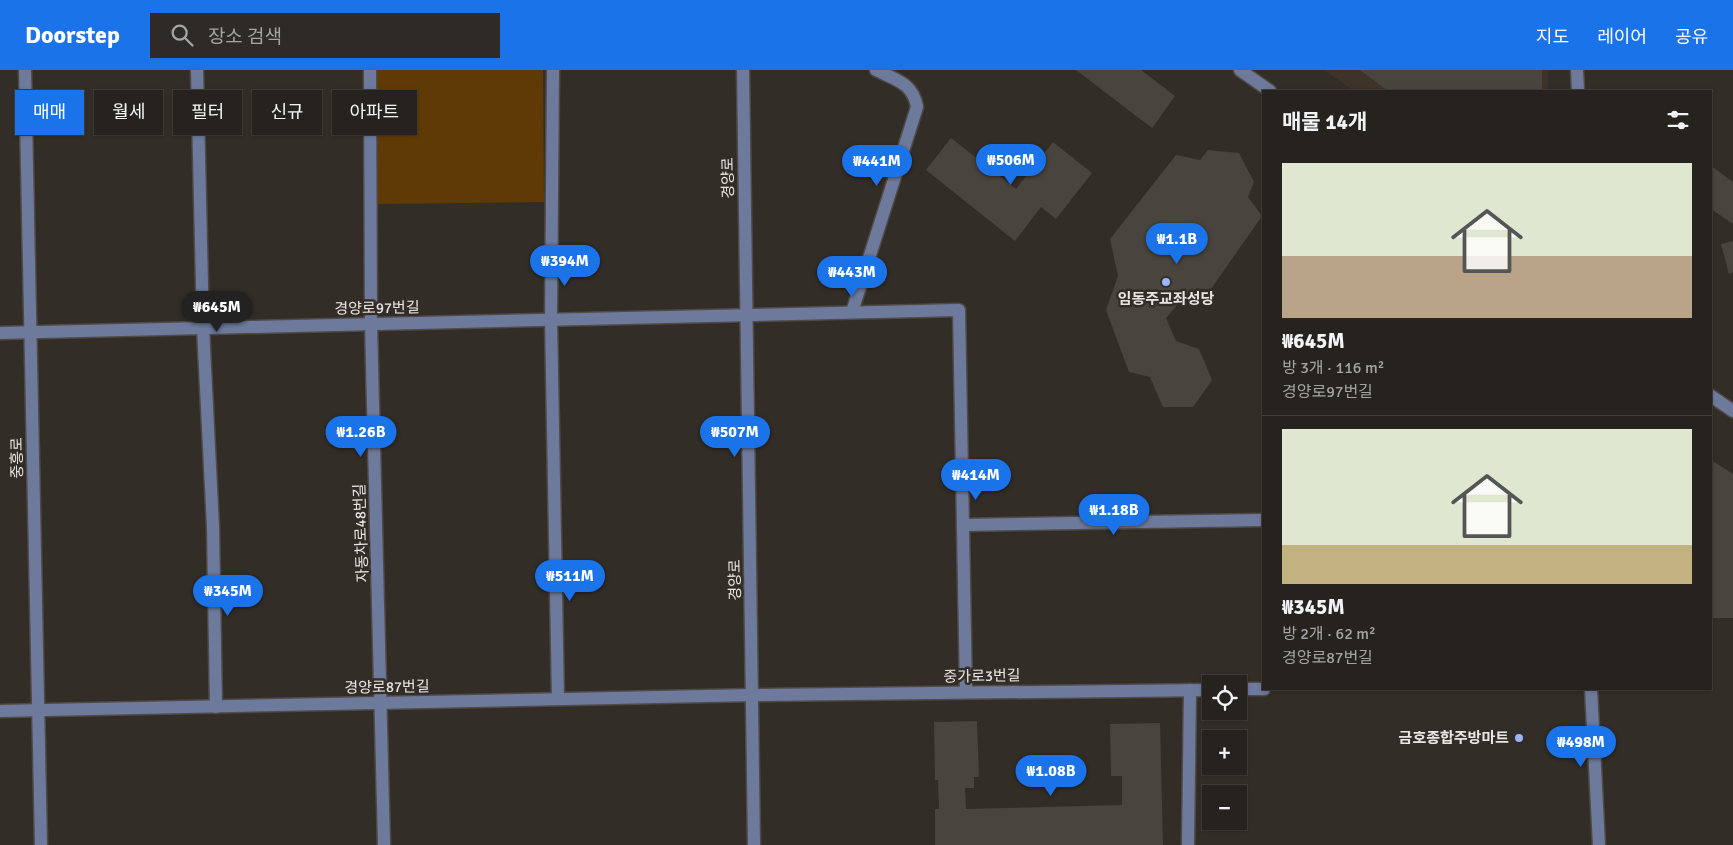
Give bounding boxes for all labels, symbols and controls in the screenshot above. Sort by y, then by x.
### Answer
search box [150,13,500,58]
text: Doorstep [25,20,120,50]
icon: search [168,21,196,49]
text: 장소 검색 [208,25,282,49]
text: 지도 [1536,26,1569,48]
text: 레이어 [1597,26,1647,48]
text: 공유 [1675,26,1708,48]
chip: 매매 [15,90,84,135]
chip: 월세 [94,90,163,135]
chip: 필터 [173,90,242,135]
chip: 신규 [252,90,322,135]
chip: 아파트 [332,90,417,135]
icon: filters [1664,106,1692,134]
text: 매물 14개 [1282,109,1367,135]
pin: ₩441M [842,144,912,187]
pin: ₩506M [976,144,1046,186]
text: ₩506M [987,150,1035,170]
text: ₩441M [853,151,901,171]
street label: 경양로 [719,157,737,199]
icon: home [1442,196,1532,286]
pin: ₩1.1B [1142,222,1212,265]
text: ₩1.1B [1157,229,1197,249]
pin: ₩394M [530,244,600,287]
text: ₩394M [541,251,589,271]
pin: ₩443M [817,256,887,298]
text: ₩443M [828,262,876,282]
marker: 임동주교좌성당 [1160,276,1172,288]
pin: ₩645M [182,290,252,333]
place label: 임동주교좌성당 [1118,290,1214,308]
text: ₩645M [193,297,241,317]
street label: 경양로97번길 [334,298,420,318]
text: ₩645M [1282,328,1345,354]
text: 방 3개 · 116 m² [1282,358,1384,378]
text: 경양로97번길 [1282,382,1373,402]
pin: ₩1.26B [320,416,402,458]
pin: ₩507M [700,416,770,458]
text: ₩1.26B [337,422,385,442]
text: ₩507M [711,422,759,442]
street label: 중흥로 [8,437,26,479]
pin: ₩414M [941,458,1011,501]
icon: home [1442,461,1532,551]
text: ₩414M [952,465,1000,485]
street label: 자동차로48번길 [350,483,372,583]
pin: ₩1.18B [1073,494,1155,536]
text: ₩1.18B [1090,500,1138,520]
street label: 경양로 [726,559,744,601]
pin: ₩511M [535,560,605,602]
text: ₩511M [546,566,594,586]
pin: ₩345M [193,574,263,617]
text: ₩345M [204,581,252,601]
text: ₩345M [1282,594,1345,620]
text: 방 2개 · 62 m² [1282,624,1376,644]
text: 경양로87번길 [1282,648,1373,668]
street label: 중가로3번길 [943,666,1021,686]
map controls [1202,675,1247,830]
button: locate [1202,675,1247,720]
street label: 경양로87번길 [344,677,430,697]
pin: ₩498M [1546,726,1616,768]
place label: 금호종합주방마트 [1399,729,1509,747]
button: + [1202,730,1247,775]
marker: 금호종합주방마트 [1513,732,1525,744]
text: ₩498M [1557,732,1605,752]
pin: ₩1.08B [1010,754,1092,797]
text: ₩1.08B [1027,761,1075,781]
button: − [1202,785,1247,830]

